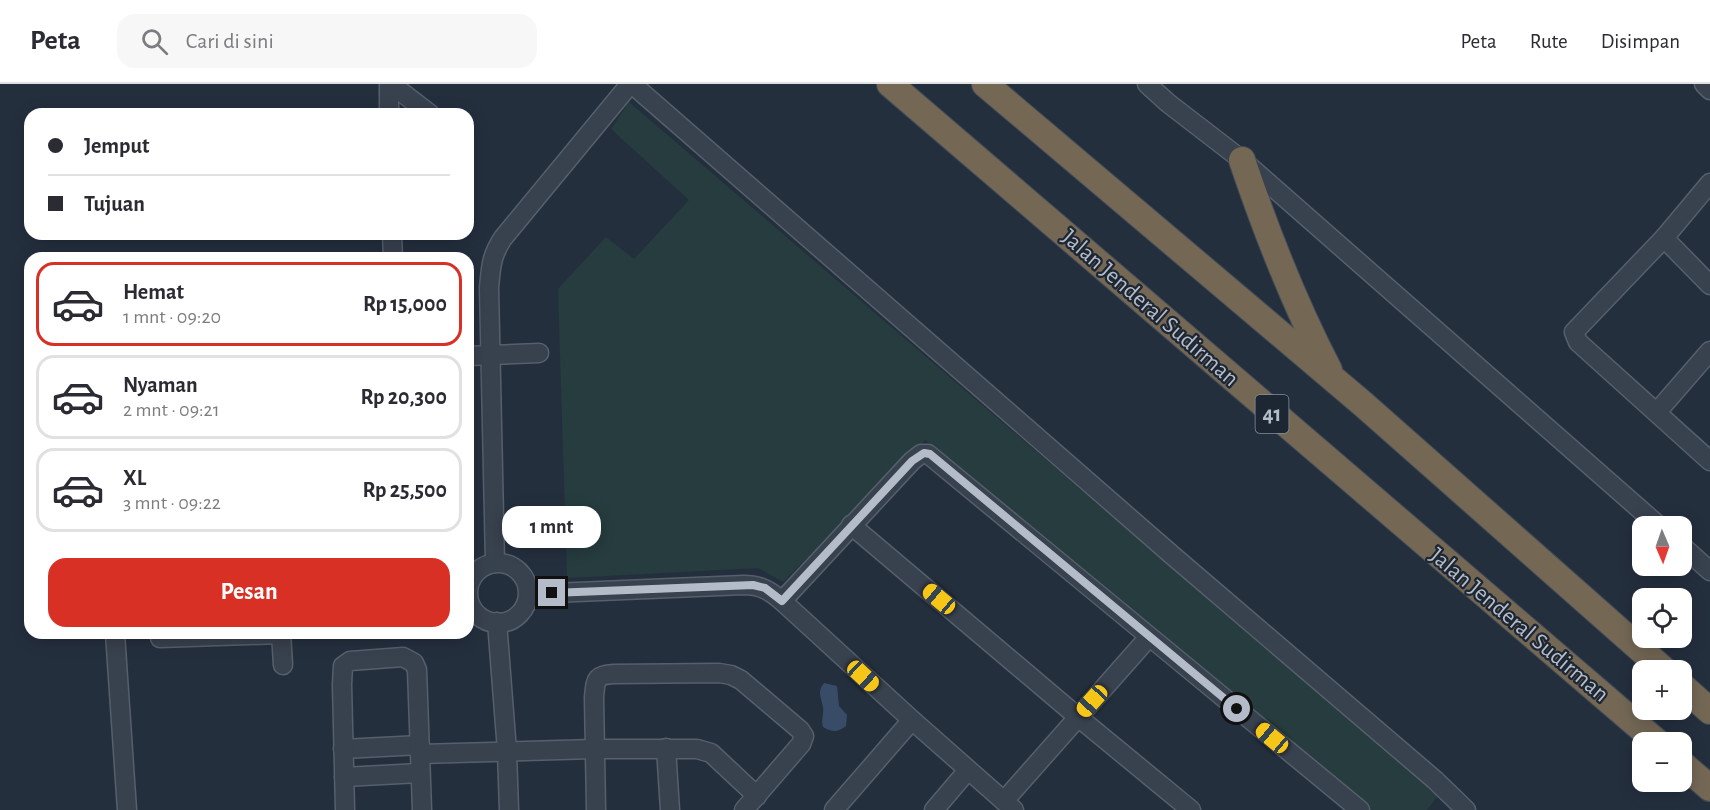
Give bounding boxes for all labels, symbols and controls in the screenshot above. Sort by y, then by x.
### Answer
search box [117,14,537,68]
icon: search [138,25,171,58]
text: Peta [30,27,81,55]
text: Cari di sini [186,30,274,52]
text: Peta [1461,31,1497,52]
text: Rute [1530,31,1568,52]
text: Disimpan [1601,31,1680,52]
text: Jemput [84,135,149,157]
text: Tujuan [84,193,145,215]
street label: Jalan Jenderal Sudirman [1057,225,1243,391]
icon: car [51,277,105,331]
text: Hemat [123,281,184,303]
text: Rp 15,000 [363,293,447,315]
text: 1 mnt · 09:20 [123,307,221,327]
icon: car [51,370,105,424]
text: Nyaman [123,374,198,396]
text: Rp 20,300 [360,386,447,408]
road number: 41 [1256,395,1288,433]
text: 2 mnt · 09:21 [123,400,220,420]
icon: car [51,463,105,517]
text: XL [123,467,146,489]
text: Rp 25,500 [362,479,447,501]
text: 3 mnt · 09:22 [123,493,221,513]
callout: 1 mnt [502,506,602,548]
north arrow [1632,516,1692,576]
map controls [1632,516,1692,792]
text: 1 mnt [530,517,573,537]
street label: Jalan Jenderal Sudirman [1425,543,1613,707]
button: Pesan [48,558,450,627]
route end [538,579,565,606]
car [919,581,959,617]
button: locate [1632,588,1692,648]
car [844,657,882,695]
button: + [1632,660,1692,720]
car [1073,682,1111,720]
route start [1223,695,1250,722]
car [1252,720,1292,756]
button: − [1632,732,1692,792]

